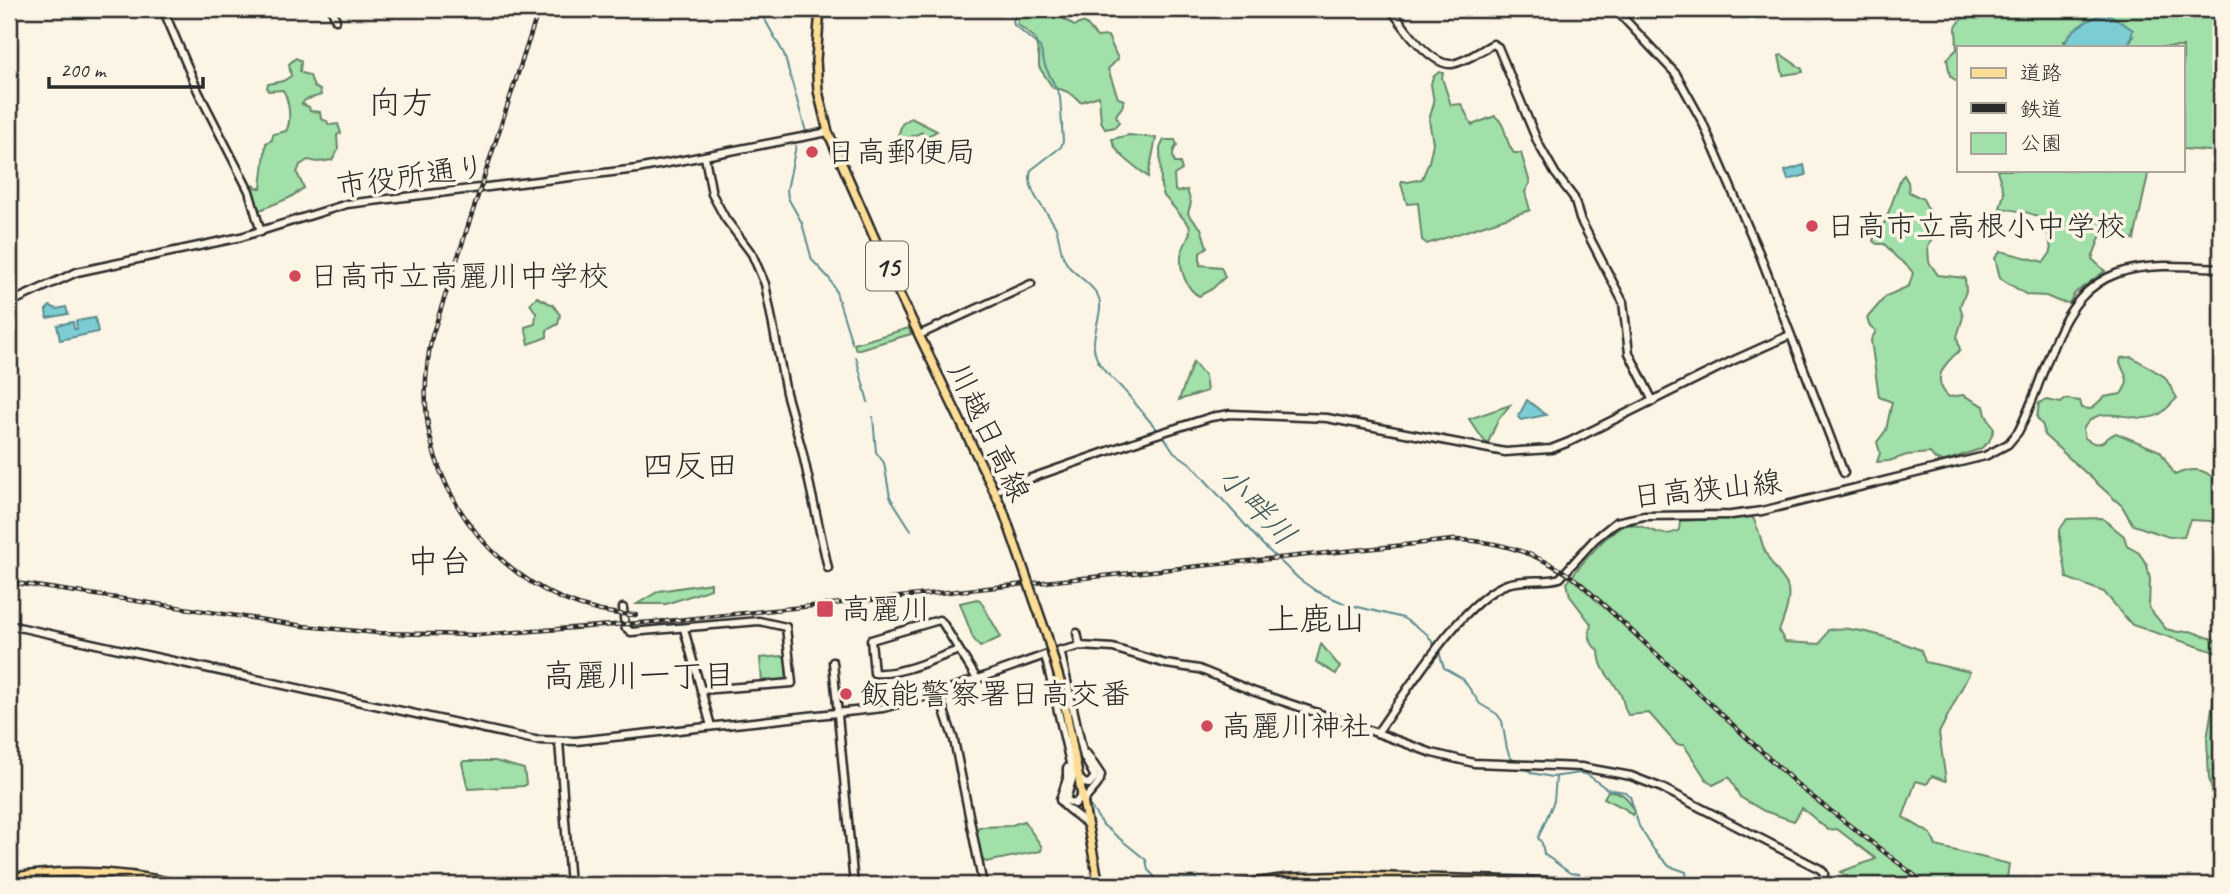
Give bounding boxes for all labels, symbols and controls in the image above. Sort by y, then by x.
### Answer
scale bar [49,46,203,90]
legend [1957,46,2184,172]
text: 200 m [60,57,107,83]
text: 道路 [2020,60,2062,86]
district label: 向方 [369,82,433,123]
text: 鉄道 [2020,96,2062,122]
text: 公園 [2020,130,2062,156]
place label: 日高郵便局 [826,133,976,171]
marker: 日高郵便局 [804,144,820,160]
street label: 市役所通り [334,147,488,205]
place label: 日高市立高根小中学校 [1826,207,2126,245]
marker: 日高市立高根小中学校 [1804,218,1820,234]
road number: 15 [866,242,908,290]
place label: 日高市立高麗川中学校 [309,257,609,295]
marker: 日高市立高麗川中学校 [287,268,303,284]
street label: 川越日高線 [939,356,1039,508]
district label: 四反田 [642,445,738,486]
water label: 小畔川 [1209,457,1305,555]
street label: 日高狭山線 [1630,462,1784,516]
district label: 中台 [407,541,471,582]
place label: 高麗川 [841,590,931,628]
district label: 上鹿山 [1267,598,1366,640]
marker: 高麗川 [815,599,835,619]
district label: 高麗川一丁目 [543,655,735,696]
place label: 飯能警察署日高交番 [860,675,1130,713]
marker: 飯能警察署日高交番 [838,686,854,702]
place label: 高麗川神社 [1221,707,1371,745]
marker: 高麗川神社 [1199,718,1215,734]

